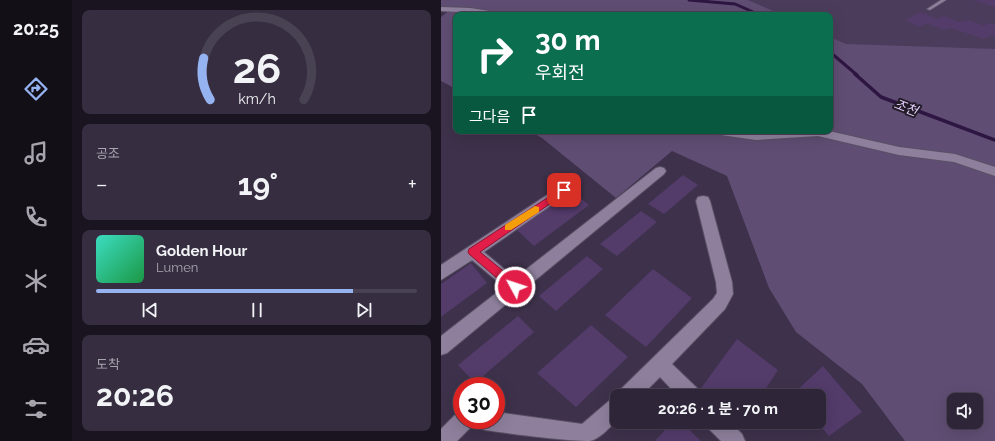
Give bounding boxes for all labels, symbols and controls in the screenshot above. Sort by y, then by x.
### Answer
text: 20:25 [13,18,59,39]
text: 30 m [535,24,601,57]
icon: right [469,28,521,80]
text: 26 [232,44,281,93]
text: 우회전 [535,62,585,83]
icon: directions [22,75,50,103]
text: km/h [238,91,275,107]
water label: 조천 [892,96,921,119]
icon: arrive [518,104,540,126]
text: 그다음 [469,108,510,126]
icon: music [22,139,50,167]
text: 공조 [96,146,120,161]
text: 19° [238,167,278,202]
text: − [96,171,108,197]
text: + [408,171,417,197]
pin [547,173,581,207]
icon: arrive [553,179,575,201]
icon: phone [22,203,50,231]
text: Golden Hour [156,242,247,260]
text: Lumen [156,260,198,275]
position arrow [494,266,536,308]
icon: climate [22,267,50,295]
icon: previous [139,299,161,321]
icon: pause [246,299,268,321]
icon: next [353,299,375,321]
icon: car [22,331,50,359]
text: 도착 [96,357,120,372]
speed limit sign: 30 [453,377,505,429]
text: 20:26 [96,378,174,413]
map controls [947,393,983,429]
button: sound [947,393,983,429]
icon: filters [22,395,50,423]
text: 20:26 · 1 분 · 70 m [658,400,778,418]

